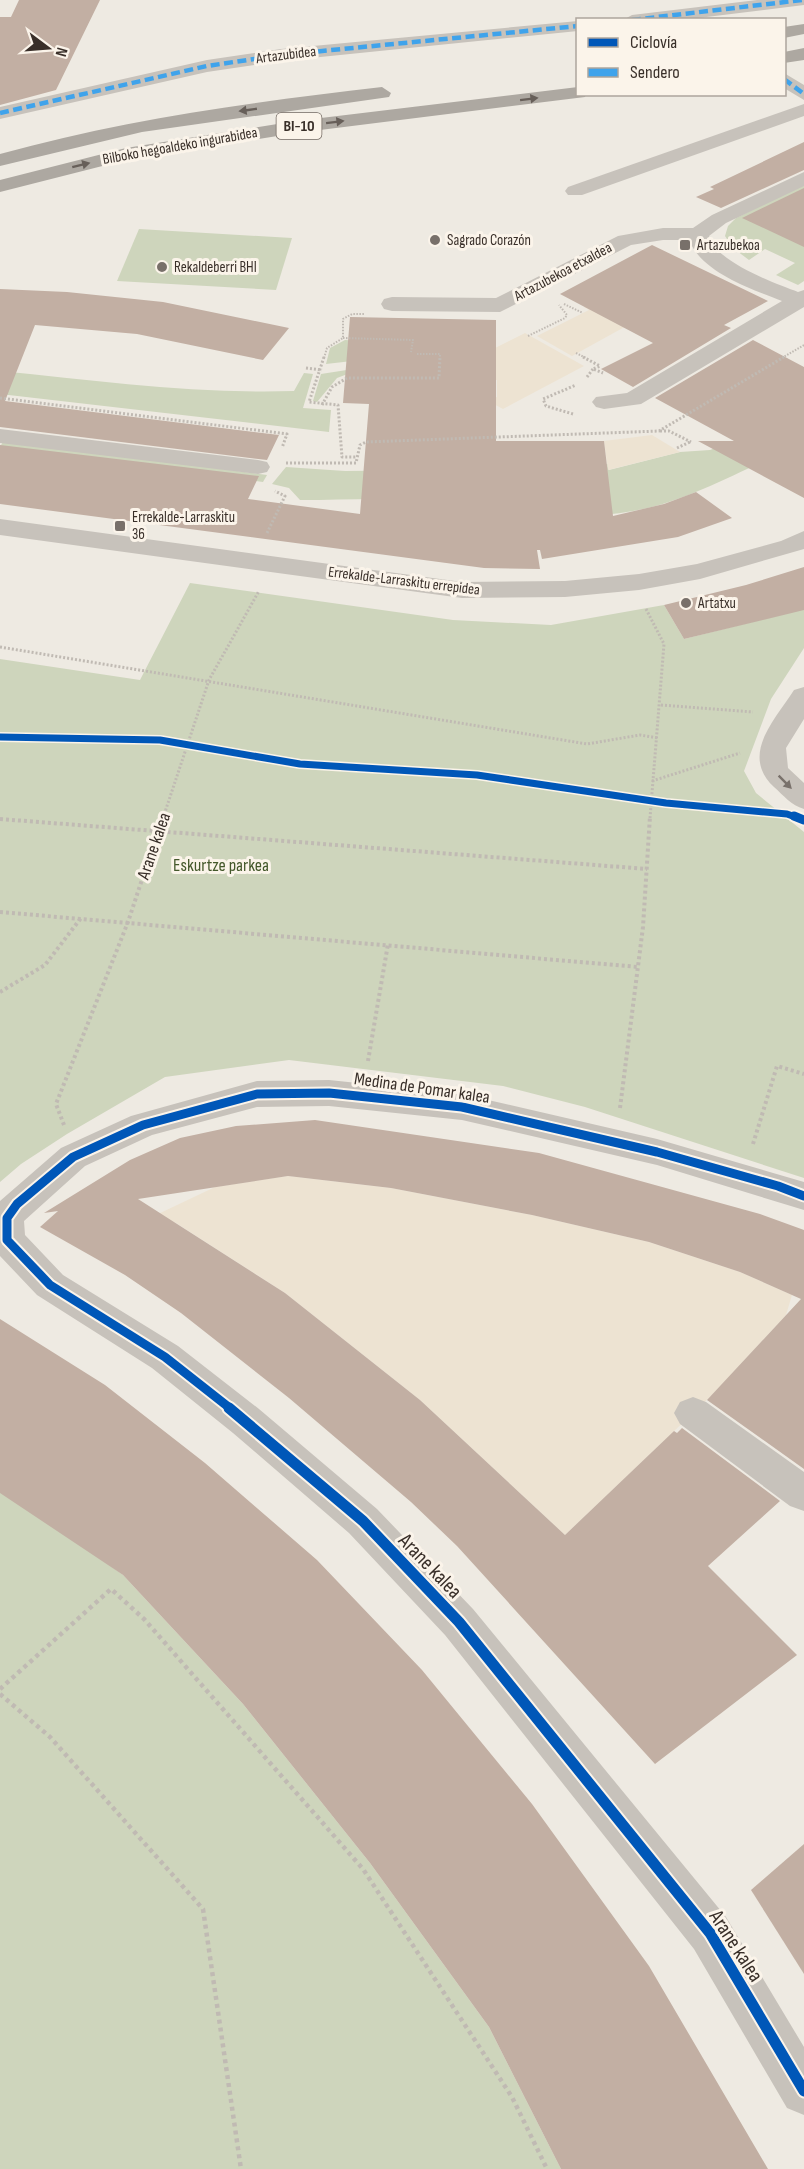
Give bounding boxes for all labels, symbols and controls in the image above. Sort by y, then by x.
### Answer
north arrow [18,18,78,78]
legend [576,18,786,96]
text: Ciclovía [630,32,677,53]
street label: Artazubidea [254,42,317,68]
text: N [51,45,71,58]
text: Sendero [630,62,680,83]
one-way arrow [519,94,538,103]
one-way arrow [239,105,258,114]
road number: BI-10 [276,113,322,139]
one-way arrow [326,117,345,127]
street label: Bilboko hegoaldeko ingurabidea [101,123,259,169]
one-way arrow [72,160,90,169]
place label: Sagrado Corazón [447,231,531,250]
marker: Sagrado Corazón [428,233,442,247]
place label: Artazubekoa [696,236,760,255]
street label: Artazubekoa etxaldea [510,238,615,306]
marker: Artazubekoa [678,238,692,252]
place label: Rekaldeberri BHI [174,258,257,277]
marker: Rekaldeberri BHI [155,260,169,274]
place label: Errekalde-Larraskitu 36 [132,508,235,544]
marker: Errekalde-Larraskitu 36 [113,519,127,533]
street label: Errekalde-Larraskitu errepidea [327,562,481,600]
place label: Artatxu [697,594,736,613]
marker: Artatxu [679,596,693,610]
one-way arrow [778,775,792,789]
street label: Arane kalea [133,810,175,883]
park label: Eskurtze parkea [173,855,269,876]
street label: Medina de Pomar kalea [353,1068,491,1108]
street label: Arane kalea [392,1528,467,1604]
street label: Arane kalea [703,1905,768,1987]

